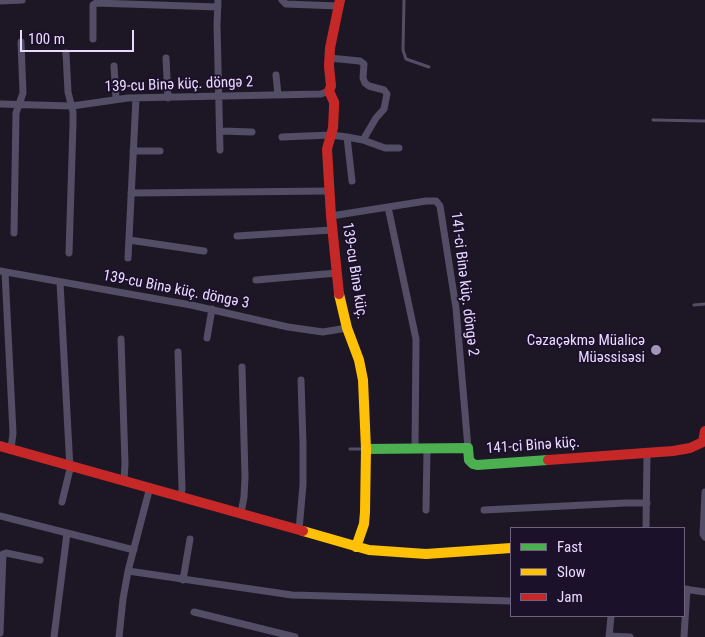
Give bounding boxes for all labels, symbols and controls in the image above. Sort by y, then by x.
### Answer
scale bar [22,20,136,52]
text: 100 m [28,30,65,48]
street label: 139-cu Binə küç. döngə 2 [104,73,254,97]
street label: 141-ci Binə küç. döngə 2 [446,211,482,357]
street label: 139-cu Binə küç. [337,221,371,321]
street label: 139-cu Binə küç. döngə 3 [101,267,251,313]
place label: Cəzaçəkmə Müalicə Müəssisəsi [527,332,645,367]
marker: Cəzaçəkmə Müalicə Müəssisəsi [649,343,663,357]
street label: 141-ci Binə küç. [485,434,581,458]
legend [510,527,685,617]
text: Fast [557,538,582,556]
text: Slow [557,563,586,581]
text: Jam [557,588,583,606]

